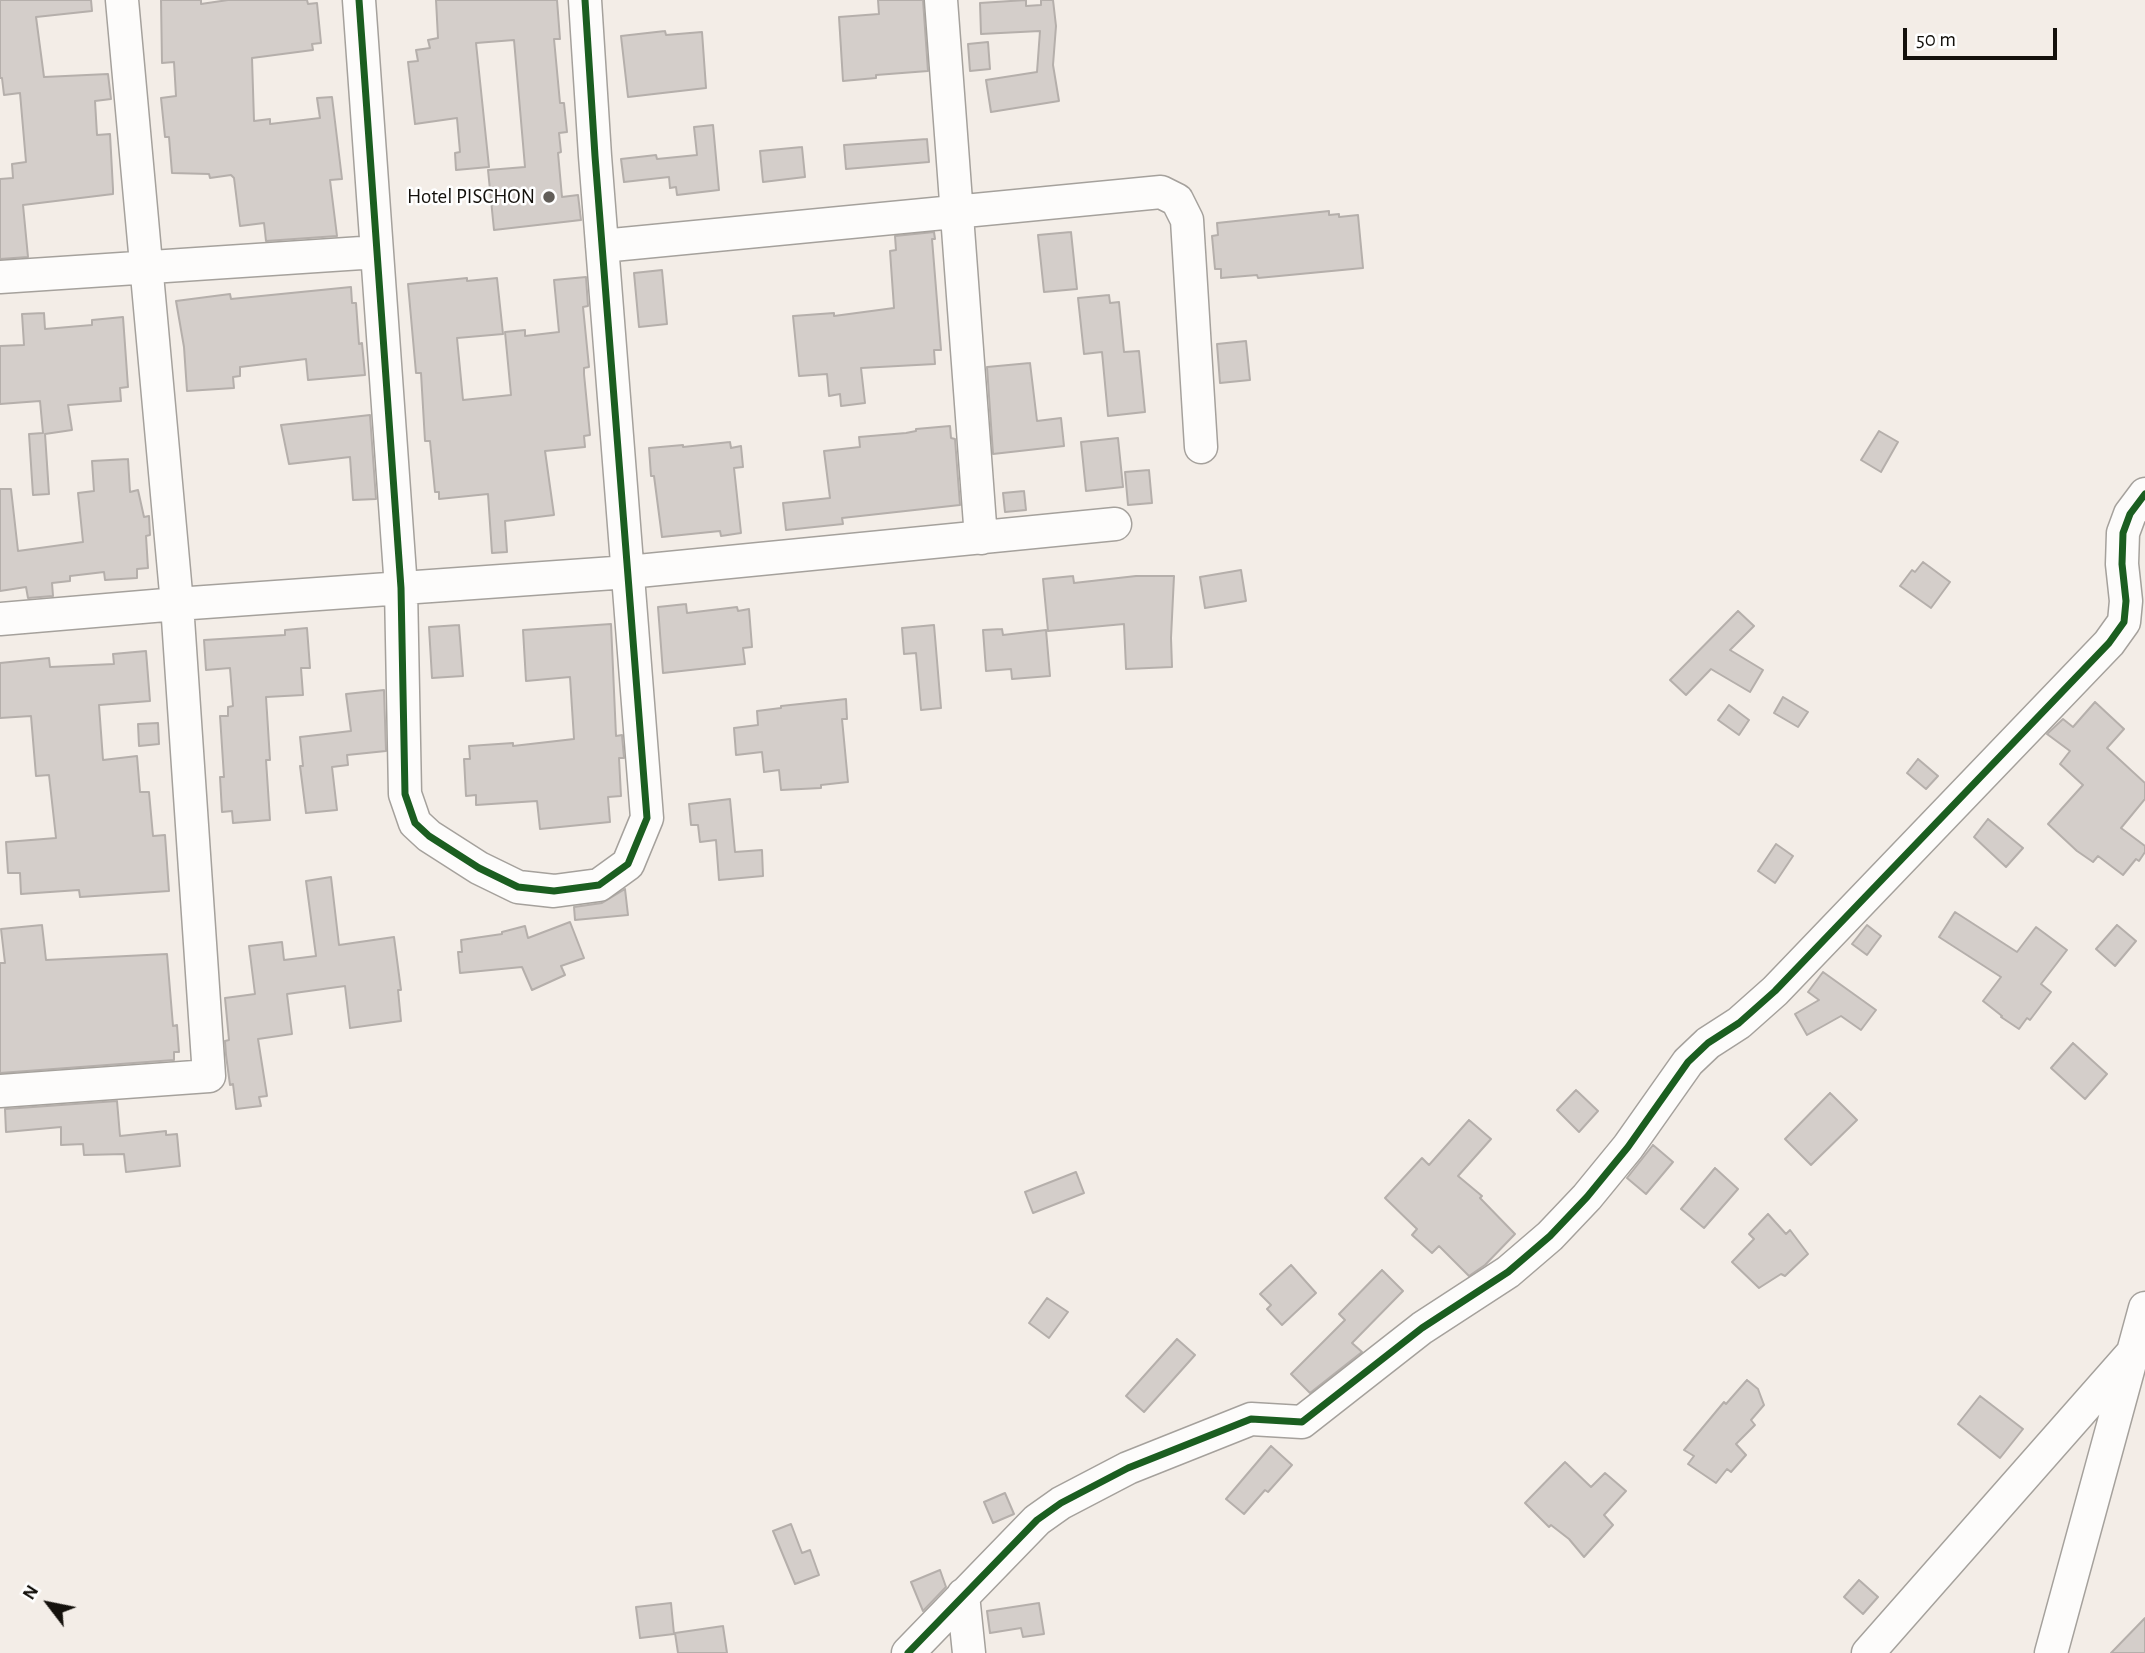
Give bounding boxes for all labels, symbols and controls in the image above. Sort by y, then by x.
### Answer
scale bar [1907,14,2061,58]
text: 50 m [1916,29,1956,50]
place label: Hotel PISCHON [407,184,535,210]
marker: Hotel PISCHON [541,189,557,205]
north arrow [14,1569,84,1639]
text: N [19,1582,42,1603]

